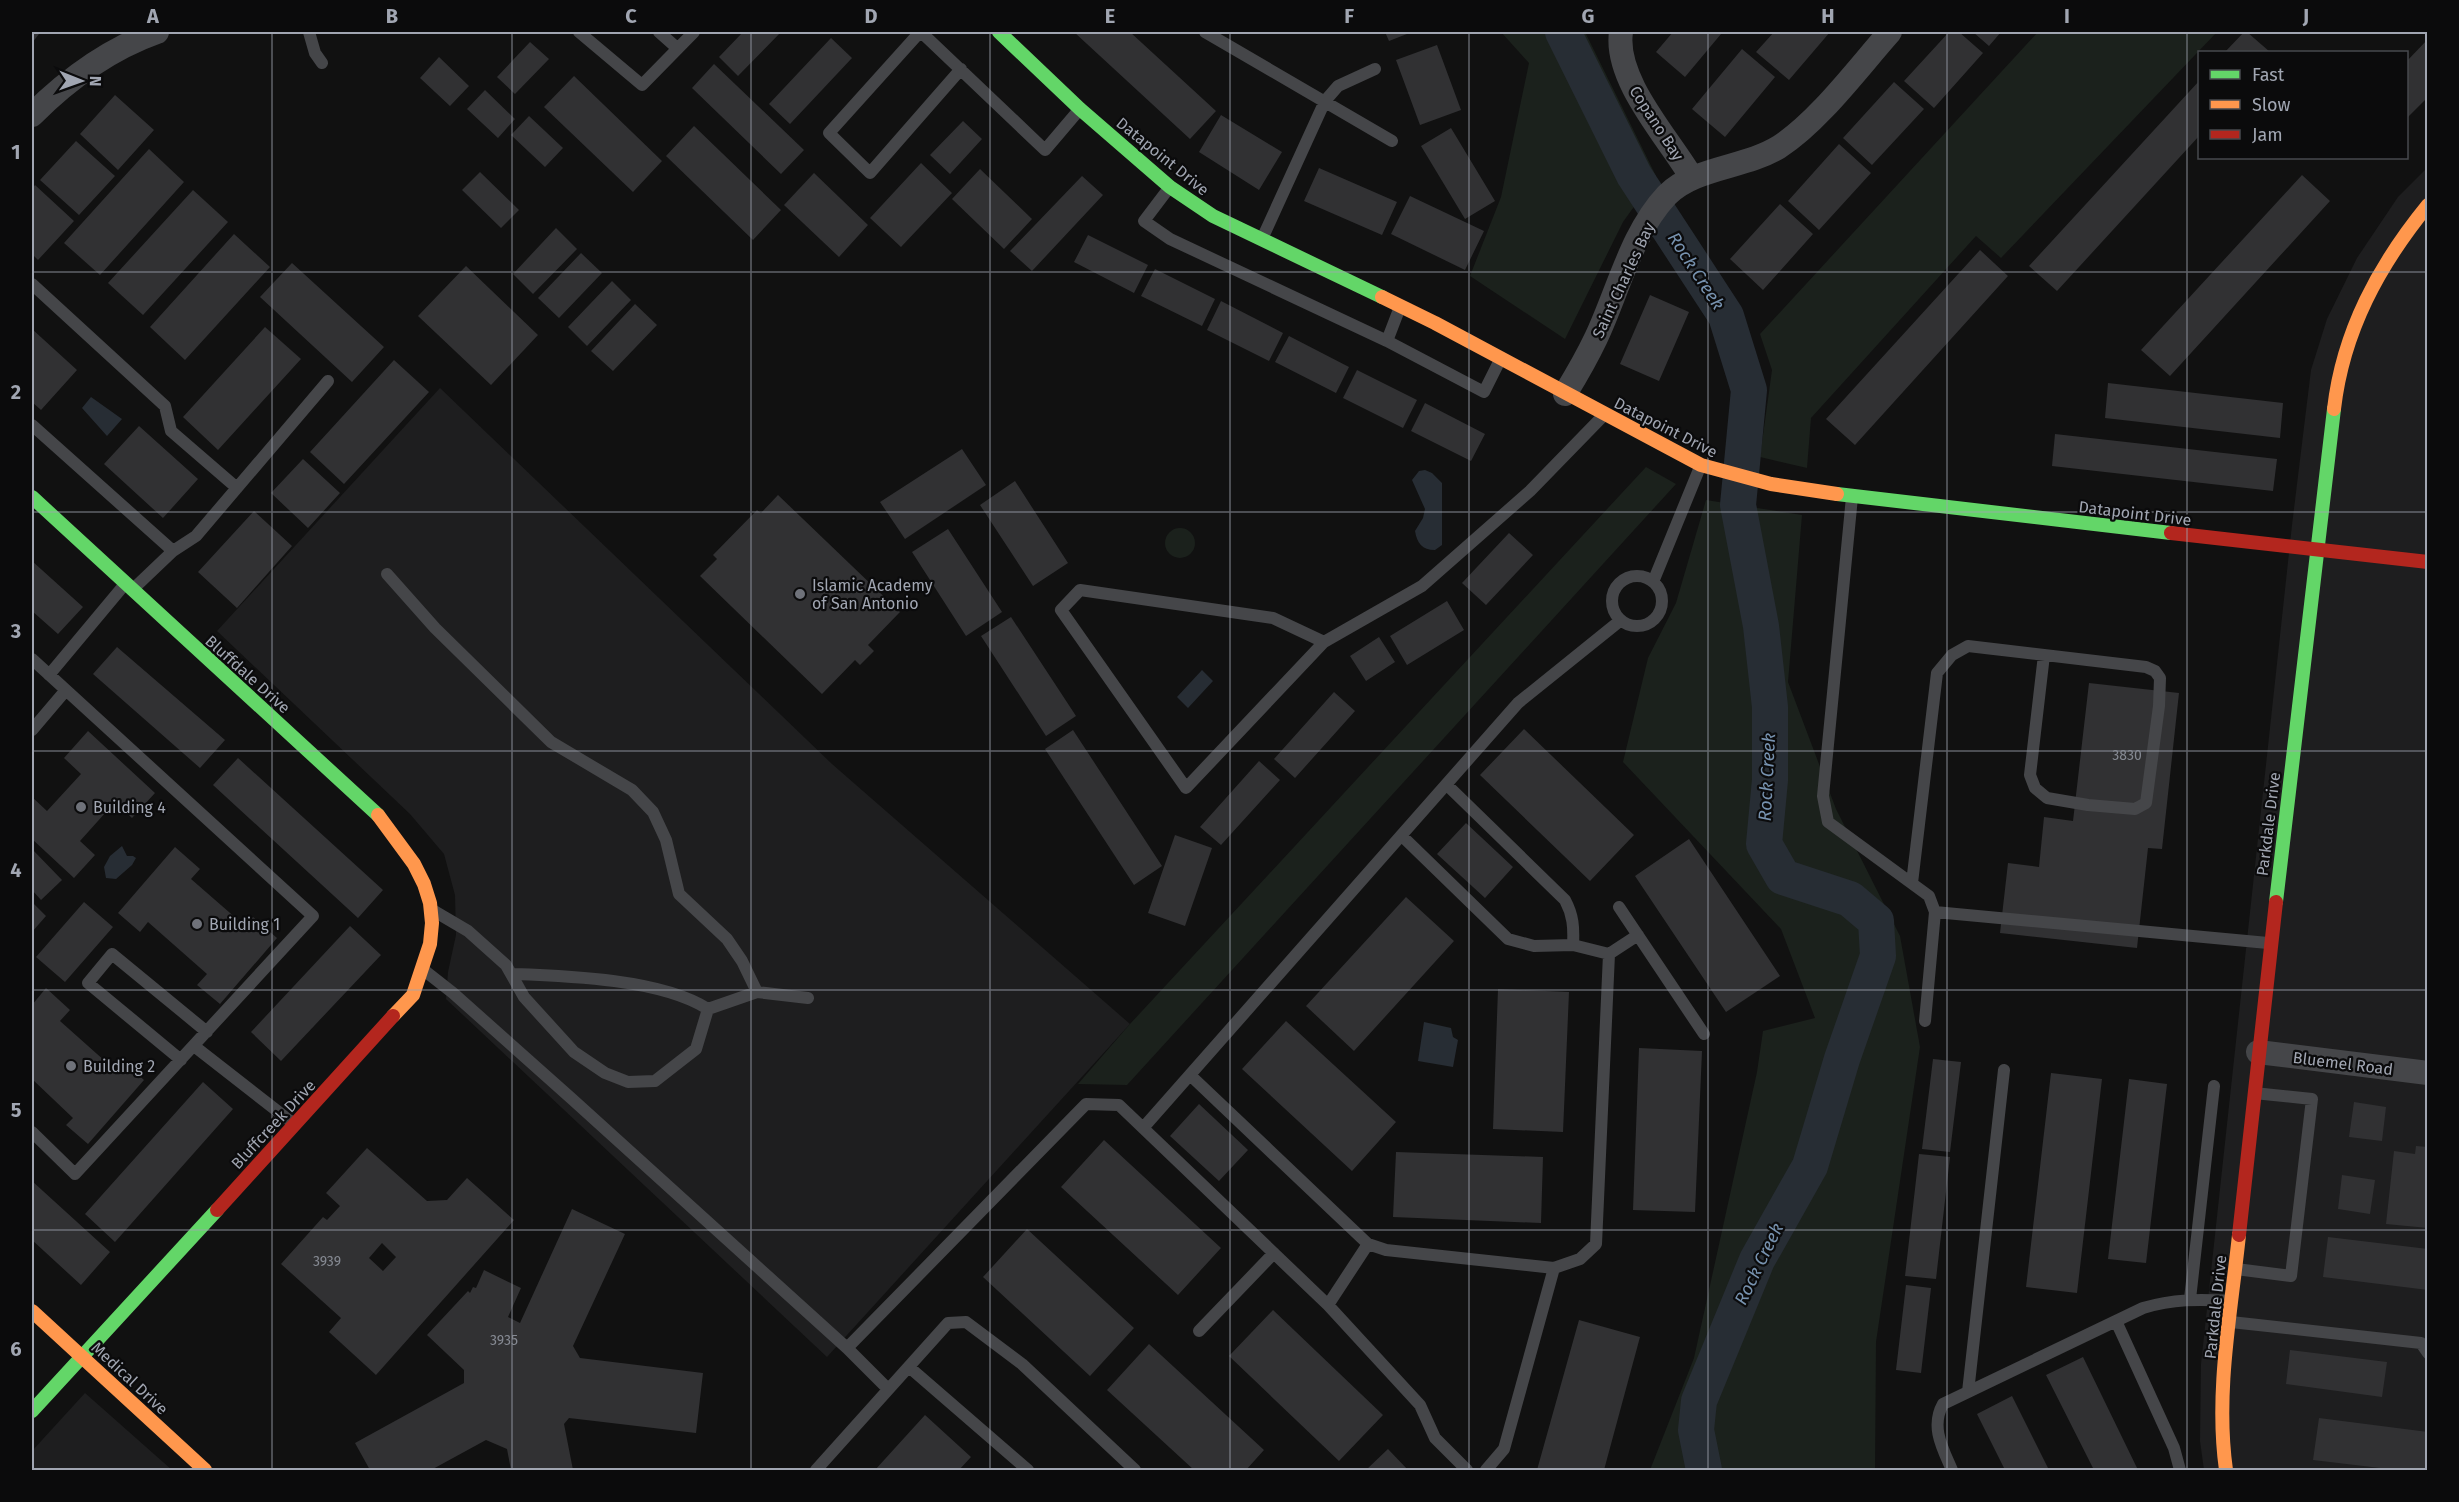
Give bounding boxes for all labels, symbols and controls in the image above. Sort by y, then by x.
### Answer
text: A [146,4,160,28]
text: B [386,4,398,28]
text: C [625,4,637,28]
text: D [864,4,878,28]
text: E [1105,4,1115,28]
text: F [1344,4,1354,28]
text: G [1582,4,1594,28]
text: H [1821,4,1835,28]
text: I [2064,4,2070,28]
text: J [2302,4,2309,28]
north arrow [51,51,111,111]
legend [2198,51,2408,159]
text: Fast [2252,64,2285,86]
text: N [86,76,105,87]
street label: Copano Bay [1625,82,1688,164]
text: Slow [2252,94,2291,116]
street label: Datapoint Drive [1113,113,1213,199]
text: Jam [2252,124,2283,146]
text: 1 [11,140,21,164]
street label: Saint Charles Bay [1588,219,1659,341]
water label: Rock Creek [1663,228,1729,314]
text: 2 [11,380,21,404]
street label: Datapoint Drive [1611,393,1721,462]
street label: Datapoint Drive [2077,497,2192,530]
place label: Islamic Academy of San Antonio [812,576,933,613]
marker: Islamic Academy of San Antonio [793,587,807,601]
text: 3 [10,619,21,643]
street label: Bluffdale Drive [201,631,294,717]
water label: Rock Creek [1754,732,1780,822]
house number: 3830 [2112,747,2142,764]
street label: Parkdale Drive [2253,771,2284,877]
place label: Building 4 [93,798,166,817]
marker: Building 4 [74,800,88,814]
text: 4 [10,858,22,882]
place label: Building 1 [209,915,280,934]
marker: Building 1 [190,917,204,931]
street label: Bluemel Road [2292,1048,2394,1079]
place label: Building 2 [83,1057,155,1076]
marker: Building 2 [64,1059,78,1073]
street label: Bluffcreek Drive [227,1076,320,1173]
text: 5 [11,1098,22,1122]
water label: Rock Creek [1730,1219,1788,1308]
house number: 3939 [313,1253,341,1270]
street label: Parkdale Drive [2201,1254,2230,1360]
house number: 3935 [490,1332,518,1349]
text: 6 [10,1337,22,1361]
street label: Medical Drive [87,1338,172,1419]

